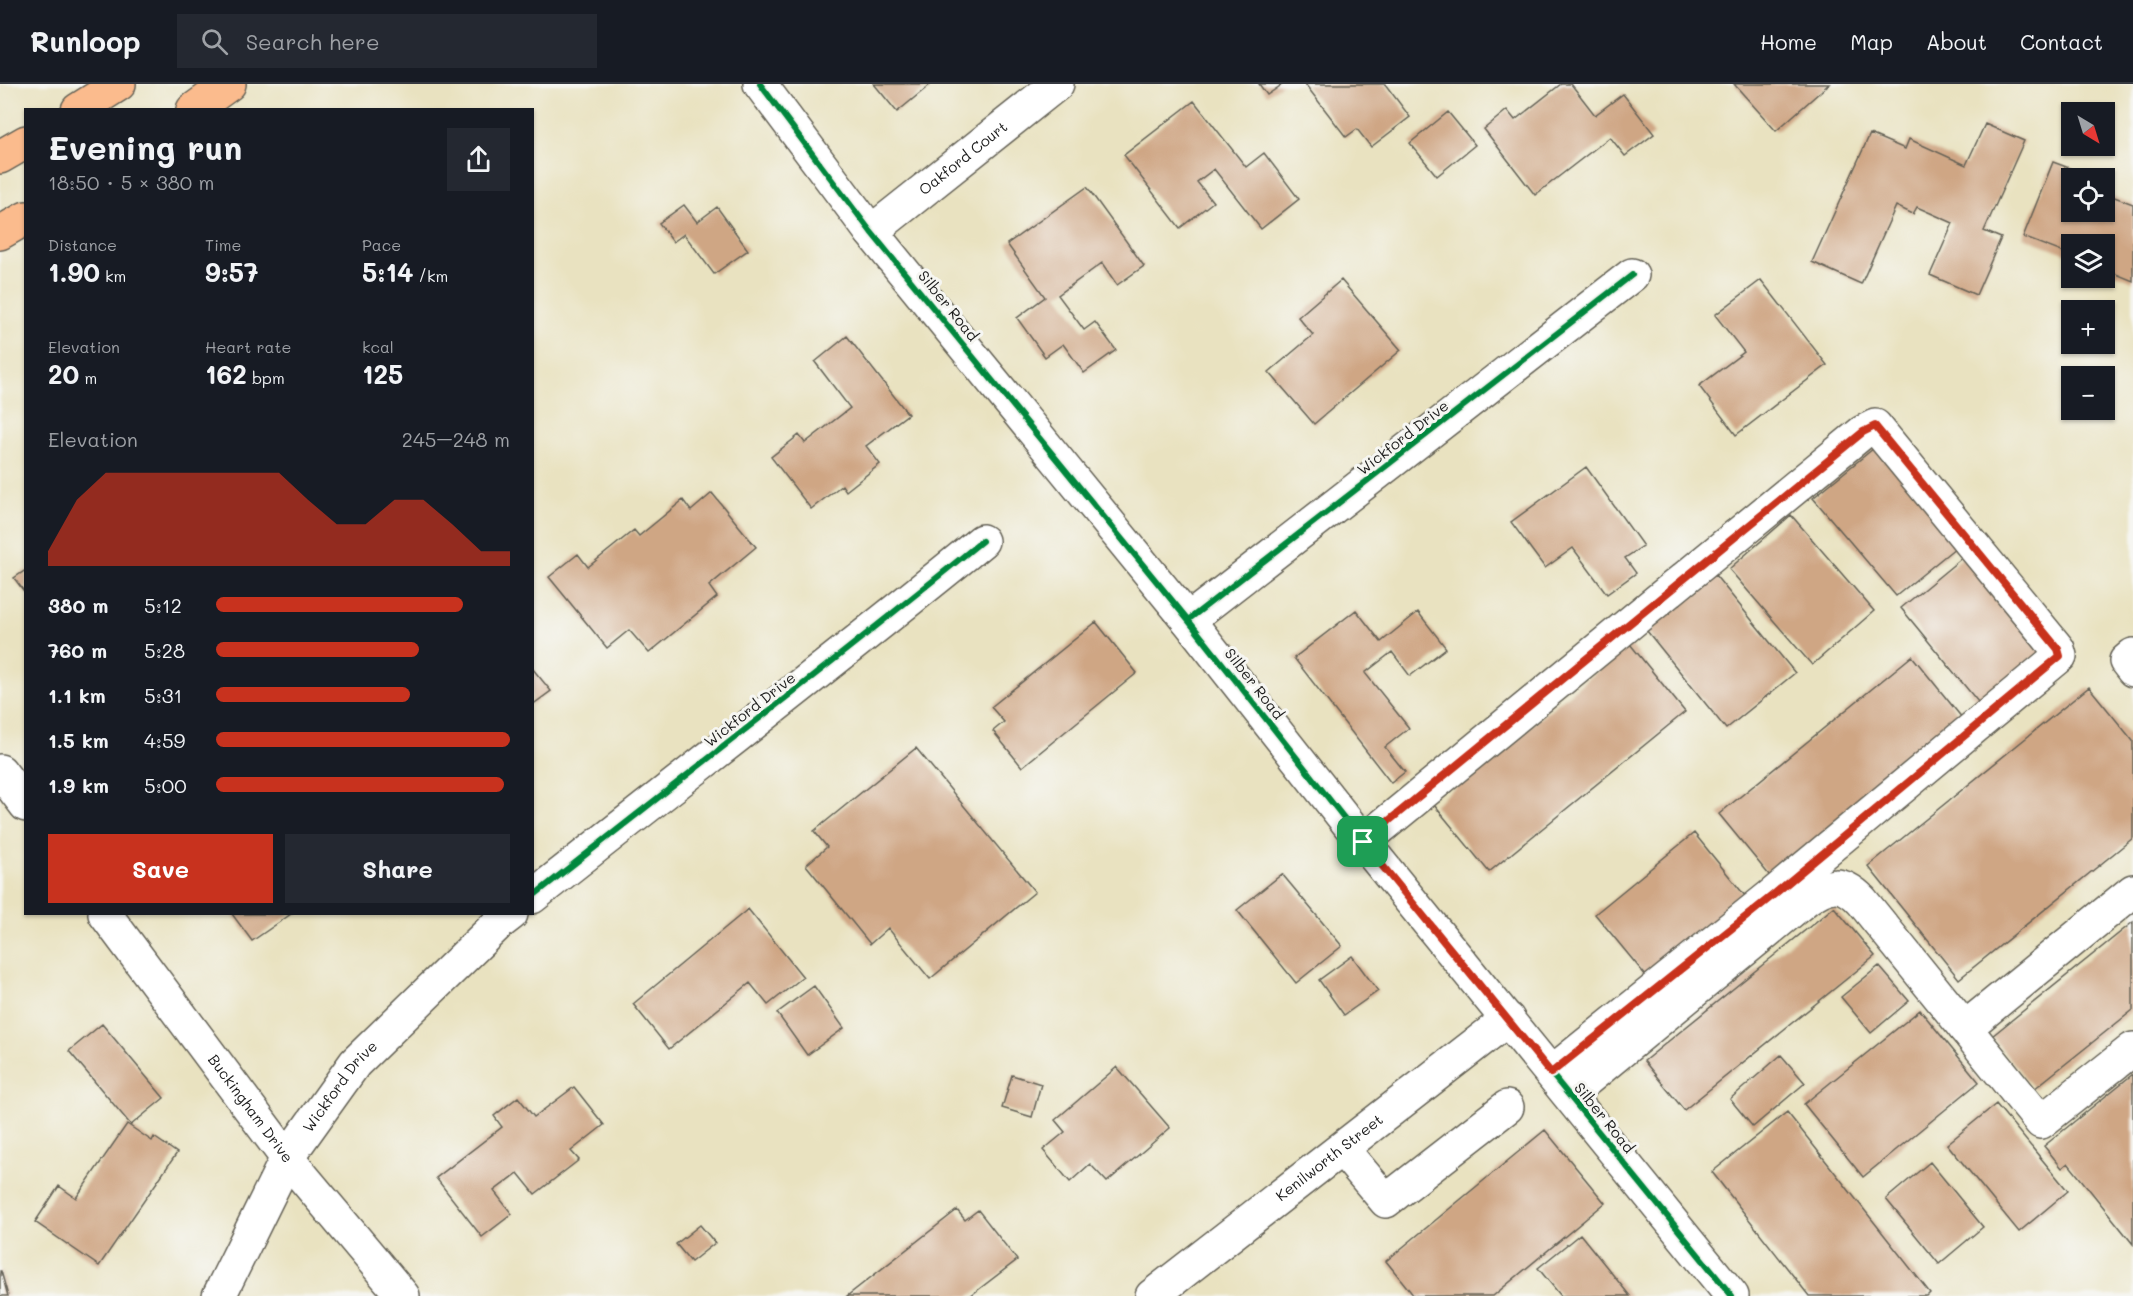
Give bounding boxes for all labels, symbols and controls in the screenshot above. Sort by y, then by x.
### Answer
search box [177,14,597,68]
text: Runloop [30,23,141,59]
icon: search [198,25,231,58]
text: Search here [246,27,380,56]
text: Home [1760,28,1817,55]
text: Map [1850,28,1893,55]
text: About [1926,28,1987,55]
text: Contact [2020,28,2103,55]
north arrow [2061,102,2115,156]
map controls [2061,102,2115,420]
street label: Oakford Court [914,116,1011,199]
text: Evening run [48,125,242,168]
button: share [447,128,510,191]
button: locate [2061,168,2115,222]
text: 18:50 · 5 × 380 m [48,169,215,195]
text: Distance [48,234,117,255]
text: Time [205,234,241,255]
text: Pace [362,234,401,255]
button: layers [2061,234,2115,288]
text: 1.90 [48,255,100,289]
text: 9:57 [205,255,259,289]
text: 5:14 [362,255,413,289]
text: km [100,265,126,286]
text: /km [413,265,448,286]
street label: Silber Road [914,266,983,345]
button: + [2061,300,2115,354]
text: Elevation [48,336,120,357]
text: Heart rate [205,336,291,357]
text: kcal [362,336,394,357]
text: 20 [48,357,79,391]
text: 162 [205,357,247,391]
text: 125 [362,357,403,391]
button: − [2061,366,2115,420]
text: m [79,367,97,388]
text: bpm [247,367,285,388]
street label: Wickford Drive [1353,395,1452,479]
text: Elevation [48,426,138,452]
text: 245–248 m [402,426,510,452]
text: 380 m [48,592,108,618]
text: 5:12 [144,592,182,618]
text: 760 m [48,637,107,663]
text: 5:28 [144,637,185,663]
street label: Silber Road [1221,644,1289,723]
street label: Wickford Drive [700,667,799,751]
text: 1.1 km [48,682,106,708]
text: 5:31 [144,682,183,708]
text: 1.5 km [48,727,109,753]
text: 4:59 [144,727,185,753]
text: 1.9 km [48,772,109,798]
text: 5:00 [144,772,187,798]
pin [1337,816,1388,867]
icon: arrive [1346,825,1379,858]
button: Save [48,834,273,903]
button: Share [285,834,510,903]
street label: Wickford Drive [298,1036,381,1136]
street label: Buckingham Drive [204,1050,298,1166]
street label: Silber Road [1570,1078,1639,1157]
street label: Kenilworth Street [1271,1109,1387,1205]

